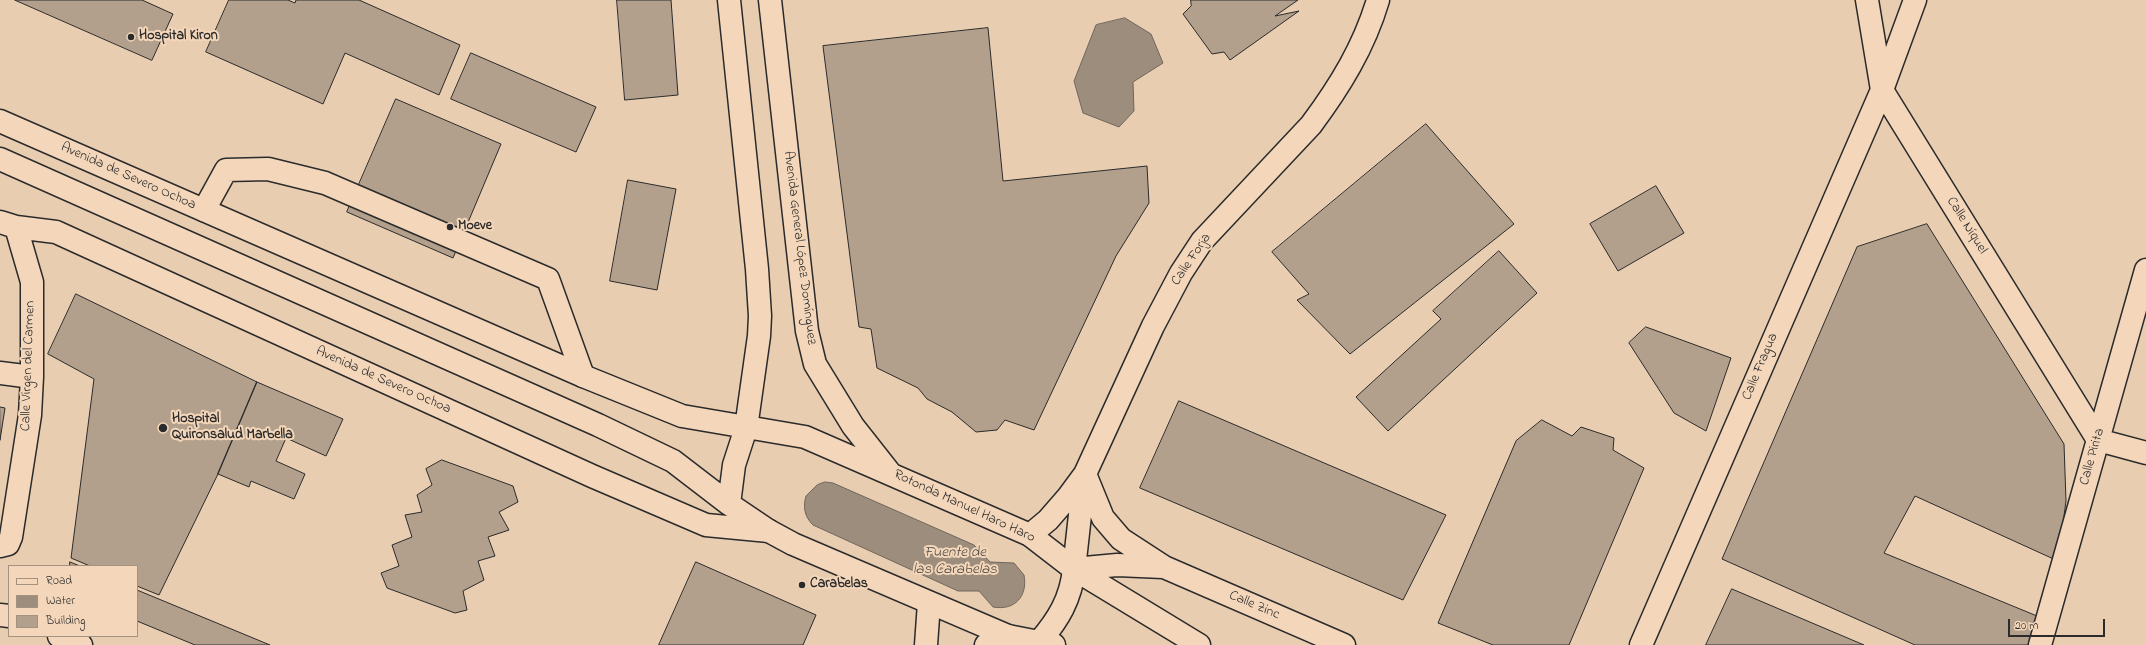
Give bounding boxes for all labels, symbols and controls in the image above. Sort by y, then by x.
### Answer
place label: Hospital Kiron [139,29,218,45]
marker: Hospital Kiron [126,32,136,42]
street label: Avenida de Severo Ochoa [58,140,198,214]
street label: Avenida General López Domínguez [779,150,819,346]
street label: Calle Níquel [1942,194,1990,258]
place label: Moeve [458,219,492,235]
marker: Moeve [445,222,455,232]
street label: Calle Forja [1168,231,1216,289]
street label: Calle Virgen del Carmen [18,301,40,431]
street label: Calle Fragua [1739,331,1783,403]
street label: Avenida de Severo Ochoa [313,344,453,418]
place label: Hospital Quironsalud Marbella [172,412,293,444]
marker: Hospital Quironsalud Marbella [157,422,169,434]
street label: Calle Pirita [2077,427,2109,487]
street label: Rotonda Manuel Haro Haro [891,467,1037,547]
water label: Fuente de las Carabelas [913,545,997,580]
legend [8,565,138,637]
text: Road [46,572,72,590]
place label: Carabelas [810,577,868,593]
marker: Carabelas [797,580,807,590]
street label: Calle Zinc [1226,588,1282,624]
text: Water [46,592,75,610]
scale bar [2010,611,2107,637]
text: Building [46,612,85,630]
text: 20 m [2015,617,2038,635]

